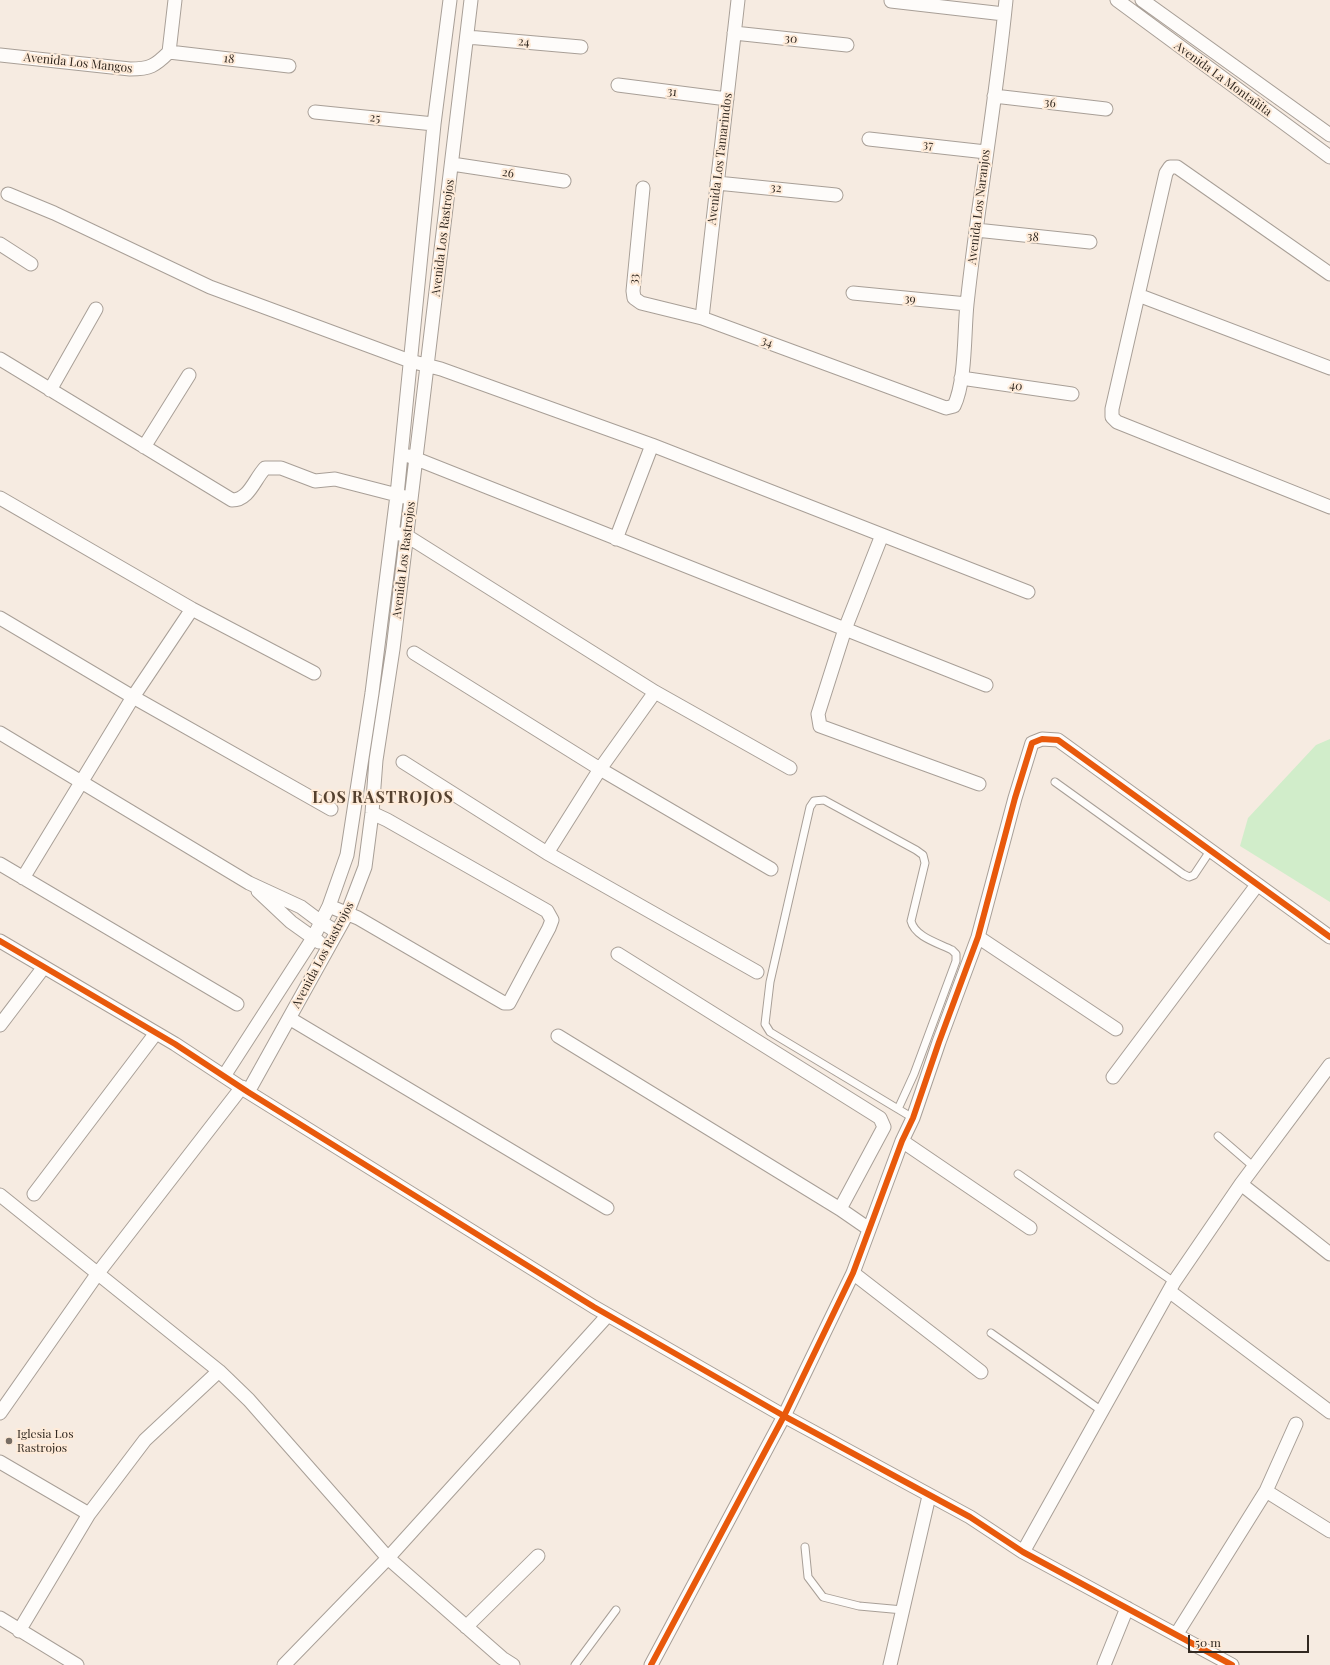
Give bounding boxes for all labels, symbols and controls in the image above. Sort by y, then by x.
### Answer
street label: 30 [784,31,798,47]
street label: 24 [518,34,530,50]
street label: Avenida La Montañita [1171,39,1275,119]
street label: Avenida Los Mangos [23,50,133,76]
street label: 18 [223,51,235,67]
street label: 31 [666,84,678,100]
street label: Avenida Los Tamarindos [705,92,735,226]
street label: 36 [1043,95,1057,111]
street label: 25 [369,110,381,126]
street label: 37 [922,137,934,153]
street label: Avenida Los Naranjos [965,149,993,265]
street label: 26 [501,165,515,181]
street label: Avenida Los Rastrojos [429,178,457,298]
street label: 32 [770,180,782,196]
street label: 38 [1026,229,1040,245]
street label: 33 [626,273,642,285]
street label: 39 [904,291,916,307]
street label: 34 [759,333,775,351]
street label: 40 [1008,378,1024,394]
street label: Avenida Los Rastrojos [390,500,418,620]
district label: LOS RASTROJOS [312,788,454,808]
street label: Avenida Los Rastrojos [289,899,357,1011]
place label: Iglesia Los Rastrojos [17,1427,74,1455]
marker: Iglesia Los Rastrojos [4,1436,14,1446]
scale bar [1190,1627,1311,1653]
text: 50 m [1195,1634,1221,1650]

